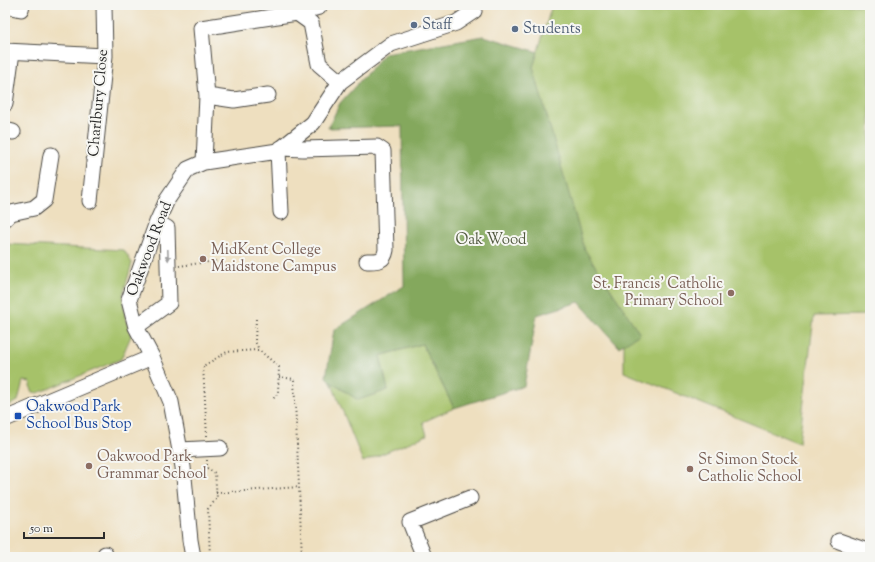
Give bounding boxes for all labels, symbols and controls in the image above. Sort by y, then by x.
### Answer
place label: Staff [422,15,453,36]
place label: Students [523,19,581,40]
marker: Staff [409,20,419,30]
marker: Students [510,24,520,34]
street label: Charlbury Close [84,48,114,158]
street label: Oakwood Road [122,198,178,300]
park label: Oak Wood [455,230,527,251]
place label: MidKent College Maidstone Campus [211,240,337,278]
one-way arrow [165,249,171,262]
marker: MidKent College Maidstone Campus [198,254,208,264]
place label: St. Francis' Catholic Primary School [593,274,723,312]
marker: St. Francis' Catholic Primary School [726,288,736,298]
place label: Oakwood Park School Bus Stop [26,397,132,435]
marker: Oakwood Park School Bus Stop [13,411,23,421]
place label: Oakwood Park Grammar School [97,447,207,485]
place label: St Simon Stock Catholic School [698,450,802,488]
marker: Oakwood Park Grammar School [84,461,94,471]
marker: St Simon Stock Catholic School [685,464,695,474]
scale bar [24,514,104,540]
text: 50 m [29,520,53,538]

